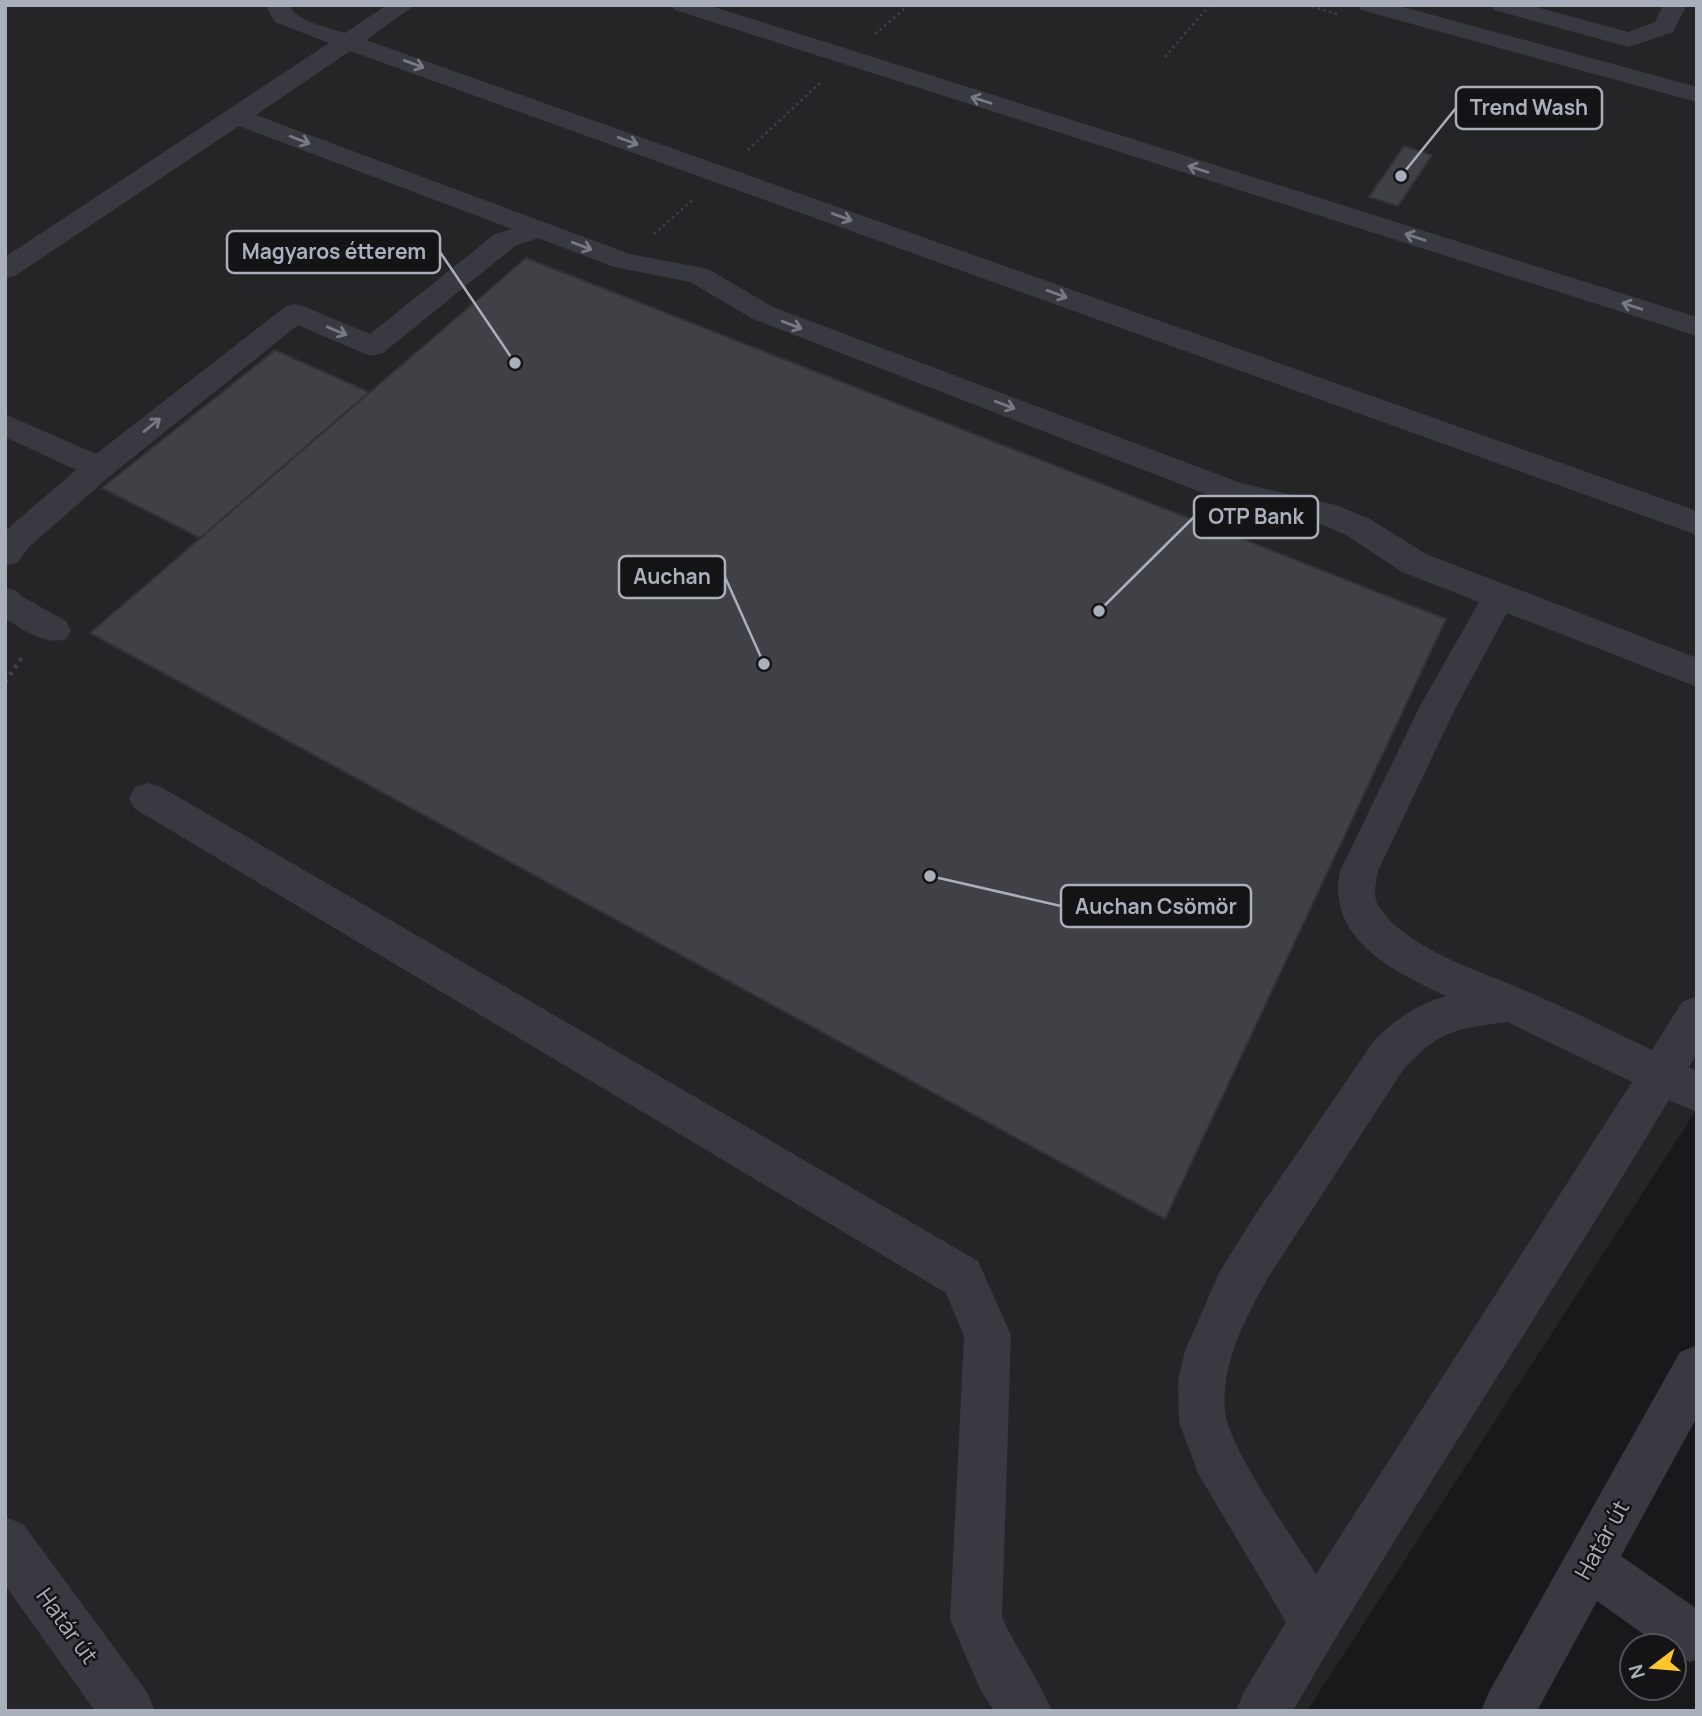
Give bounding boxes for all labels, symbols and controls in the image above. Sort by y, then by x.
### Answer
one-way arrow [402,59,424,71]
callout: Trend Wash [1456,87,1602,129]
one-way arrow [970,92,992,105]
text: Trend Wash [1470,93,1588,121]
one-way arrow [288,134,310,147]
one-way arrow [617,136,639,148]
one-way arrow [1187,161,1209,174]
one-way arrow [831,212,853,225]
one-way arrow [1404,230,1426,243]
callout: Magyaros étterem [227,231,440,273]
text: Magyaros étterem [242,237,426,265]
one-way arrow [570,240,592,253]
one-way arrow [1045,289,1067,301]
one-way arrow [1621,299,1643,311]
one-way arrow [781,319,803,332]
one-way arrow [326,325,348,338]
one-way arrow [994,400,1015,413]
one-way arrow [143,417,161,432]
callout: OTP Bank [1194,496,1318,538]
text: OTP Bank [1208,502,1304,530]
callout: Auchan [619,556,725,598]
text: Auchan [633,562,711,590]
callout: Auchan Csömör [1061,885,1251,927]
text: Auchan Csömör [1075,892,1237,920]
street label: Határ út [1566,1494,1636,1585]
street label: Határ út [30,1581,106,1670]
north arrow [1618,1632,1688,1702]
text: N [1622,1662,1651,1682]

